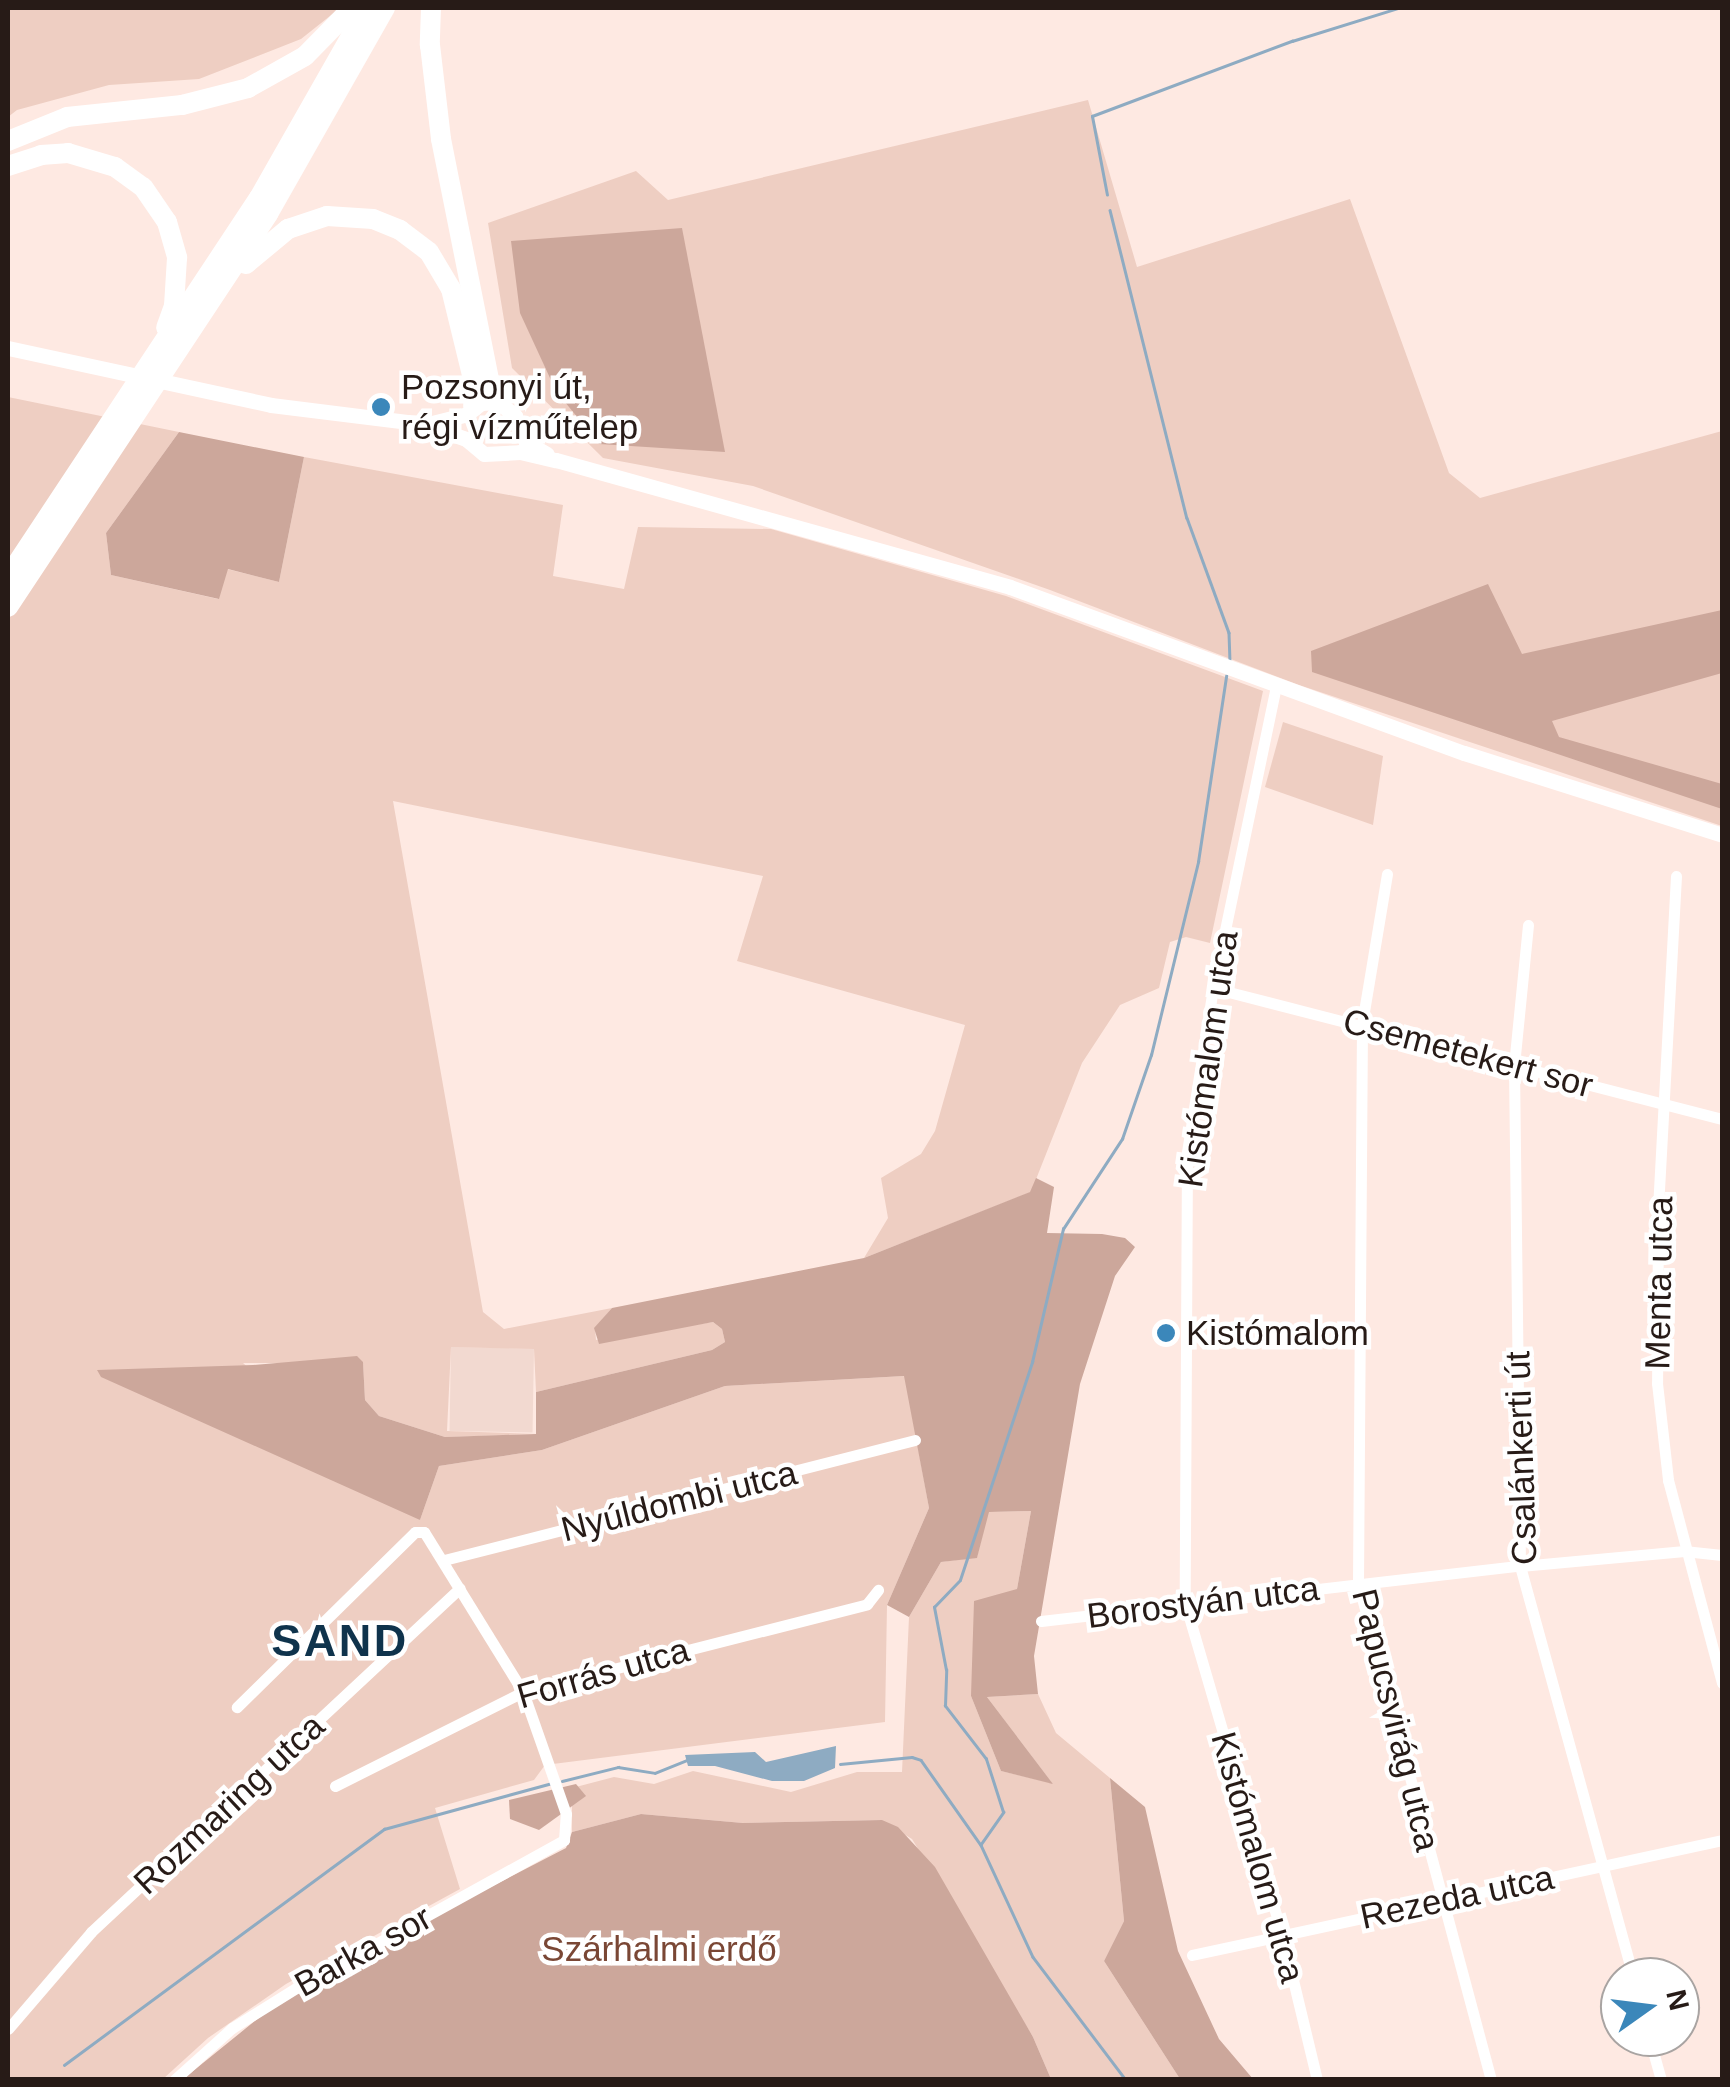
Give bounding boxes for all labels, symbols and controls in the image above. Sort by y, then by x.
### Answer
place label: Pozsonyi út, régi vízműtelep [401,366,638,448]
marker: Pozsonyi út, régi vízműtelep [370,396,392,418]
street label: Kistómalom utca [1169,928,1247,1190]
street label: Csemetekert sor [1339,999,1597,1107]
street label: Menta utca [1636,1196,1682,1370]
place label: Kistómalom [1186,1312,1369,1354]
marker: Kistómalom [1155,1322,1177,1344]
street label: Csalánkerti út [1496,1350,1546,1566]
street label: Nyúldombi utca [557,1451,801,1551]
street label: Borostyán utca [1085,1567,1321,1637]
street label: Papucsvirág utca [1343,1585,1449,1855]
district label: SAND [271,1614,409,1668]
street label: Forrás utca [512,1628,694,1718]
street label: Rozmaring utca [125,1705,333,1903]
street label: Kistómalom utca [1202,1727,1314,1987]
street label: Rezeda utca [1357,1856,1557,1938]
street label: Barka sor [287,1896,439,2006]
park label: Szárhalmi erdő [541,1928,777,1970]
north arrow [1600,1957,1700,2057]
text: N [1660,1987,1695,2014]

